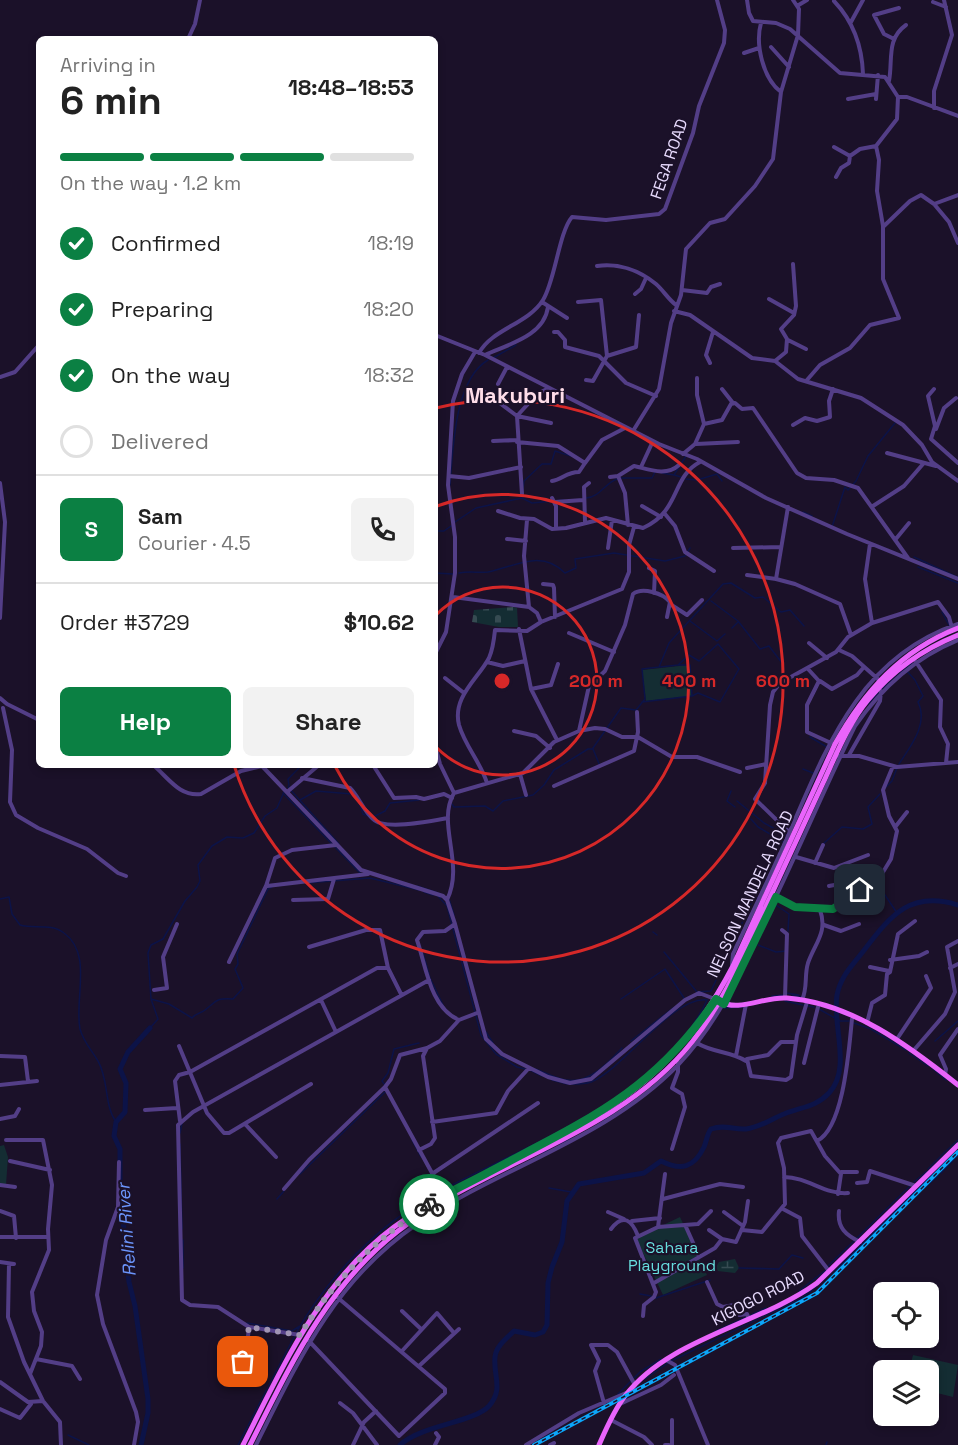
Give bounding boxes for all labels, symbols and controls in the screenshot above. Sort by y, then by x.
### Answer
text: Arriving in [60,52,156,78]
text: 18:48–18:53 [288,73,414,101]
text: 6 min [60,76,162,125]
street label: FEGA ROAD [645,116,693,202]
text: On the way · 1.2 km [60,170,241,196]
icon: check [60,227,93,260]
text: Confirmed [111,229,221,257]
text: 18:19 [368,230,414,256]
icon: check [60,293,93,326]
text: Preparing [111,295,213,323]
text: 18:20 [363,296,414,322]
icon: check [60,359,93,392]
text: On the way [111,361,230,389]
text: 18:32 [364,362,414,388]
district label: Makuburi [465,381,565,409]
text: Delivered [111,427,209,455]
button: phone [351,498,414,561]
text: Sam [138,502,183,530]
text: S [85,515,98,543]
text: Courier · 4.5 [138,530,251,556]
text: Order #3729 [60,608,190,636]
text: $10.62 [344,608,414,636]
text: 200 m [569,669,623,692]
text: 400 m [662,669,716,692]
text: 600 m [756,669,810,692]
centre of rings [492,671,512,691]
button: Help [60,687,231,756]
button: Share [243,687,414,756]
street label: NELSON MANDELA ROAD [702,807,798,981]
pin [834,864,885,915]
icon: home [843,873,876,906]
courier [399,1174,459,1234]
water label: Relini River [111,1180,141,1277]
icon: bike [413,1188,446,1221]
park label: Sahara Playground [628,1237,716,1276]
street label: KIGOGO ROAD [708,1266,808,1330]
map controls [873,1282,939,1426]
button: locate [873,1282,939,1348]
pin [217,1336,268,1387]
icon: bag [226,1345,259,1378]
button: layers [873,1360,939,1426]

